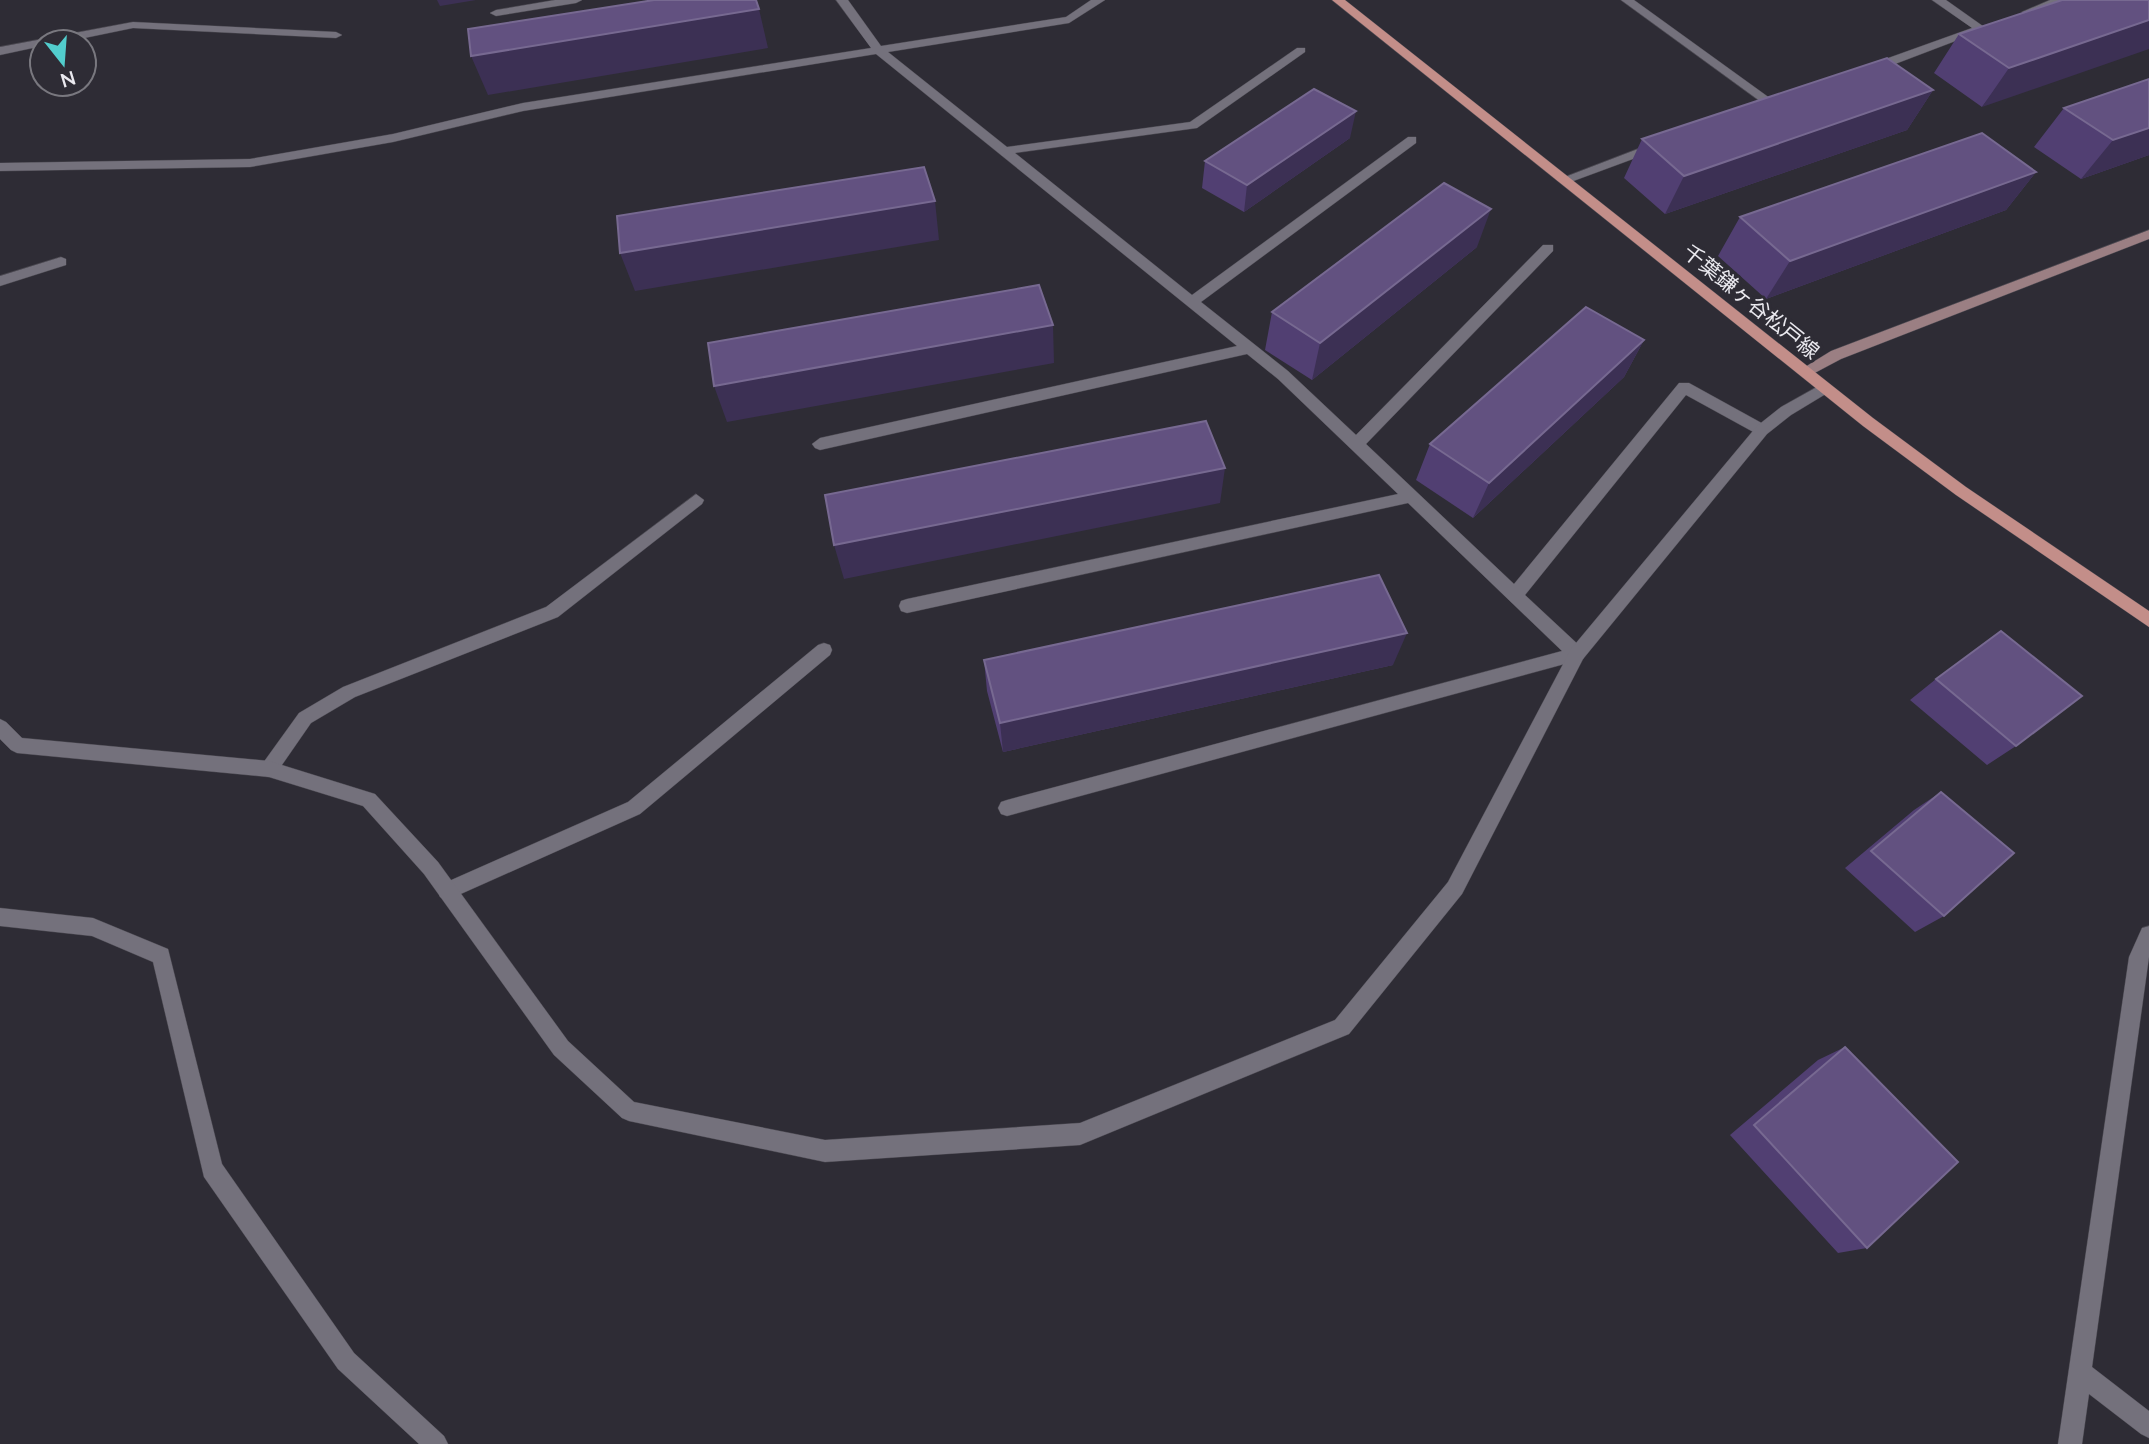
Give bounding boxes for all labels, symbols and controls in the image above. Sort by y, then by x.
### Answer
north arrow [28,28,98,98]
text: N [58,67,78,93]
street label: 千葉鎌ヶ谷松戸線 [1679,238,1825,363]

